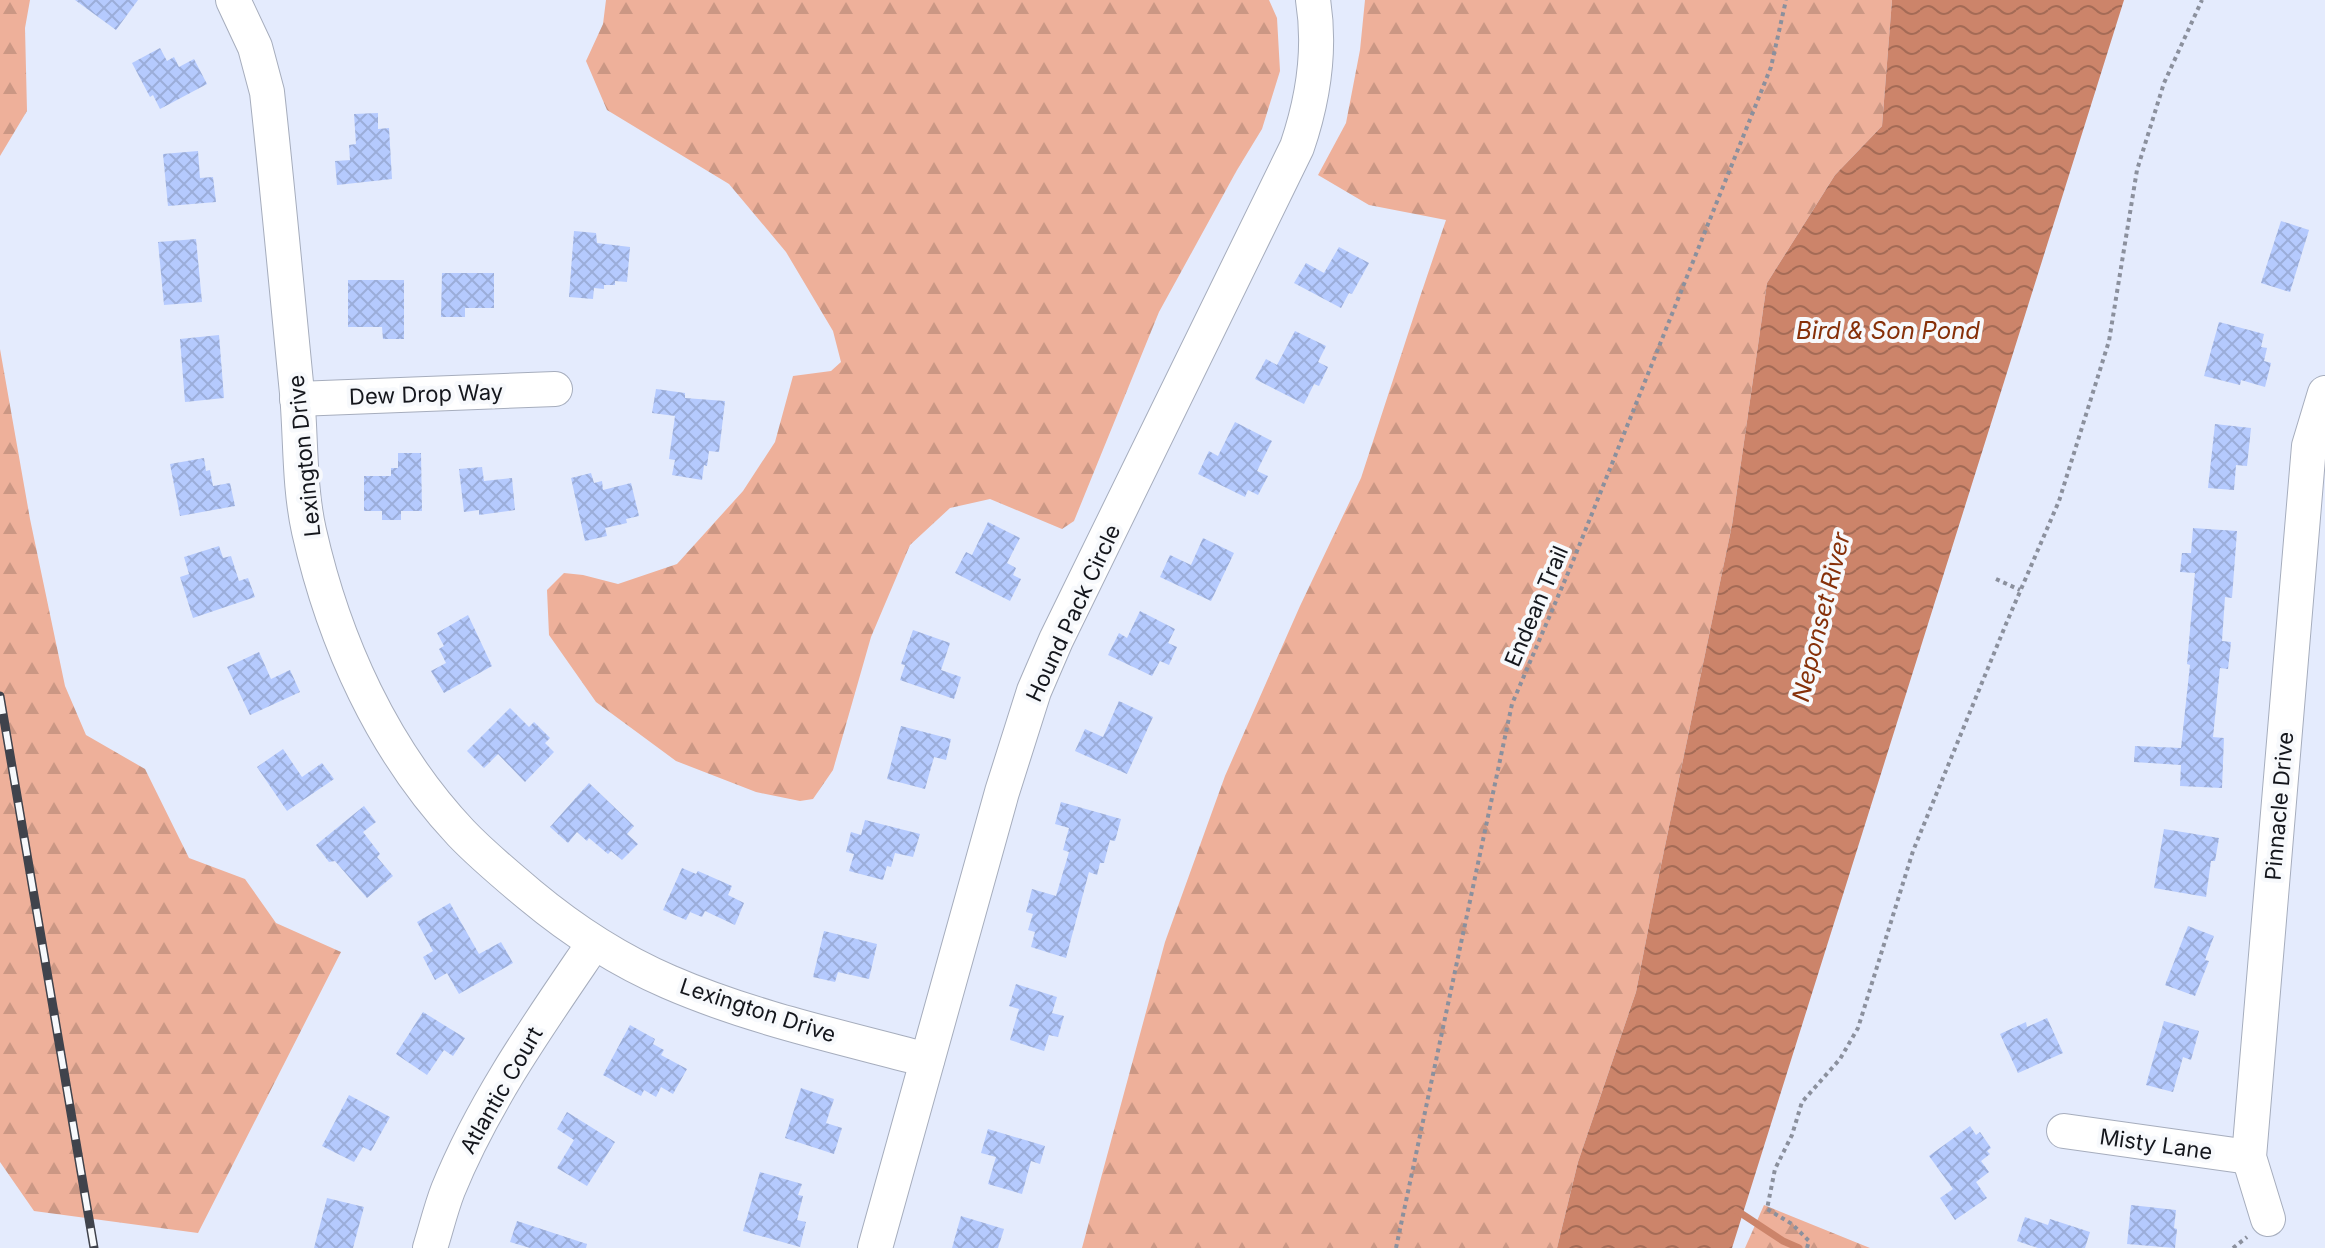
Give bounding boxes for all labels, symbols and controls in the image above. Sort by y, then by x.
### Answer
water label: Bird & Son Pond [1796,316,1980,345]
street label: Lexington Drive [283,374,325,538]
street label: Dew Drop Way [349,378,503,410]
street label: Hound Pack Circle [1021,520,1125,706]
water label: Neponset River [1786,528,1856,705]
street label: Endean Trail [1499,542,1573,670]
street label: Pinnacle Drive [2260,731,2298,881]
street label: Lexington Drive [677,973,839,1047]
street label: Atlantic Court [454,1022,548,1158]
street label: Misty Lane [2098,1123,2214,1165]

